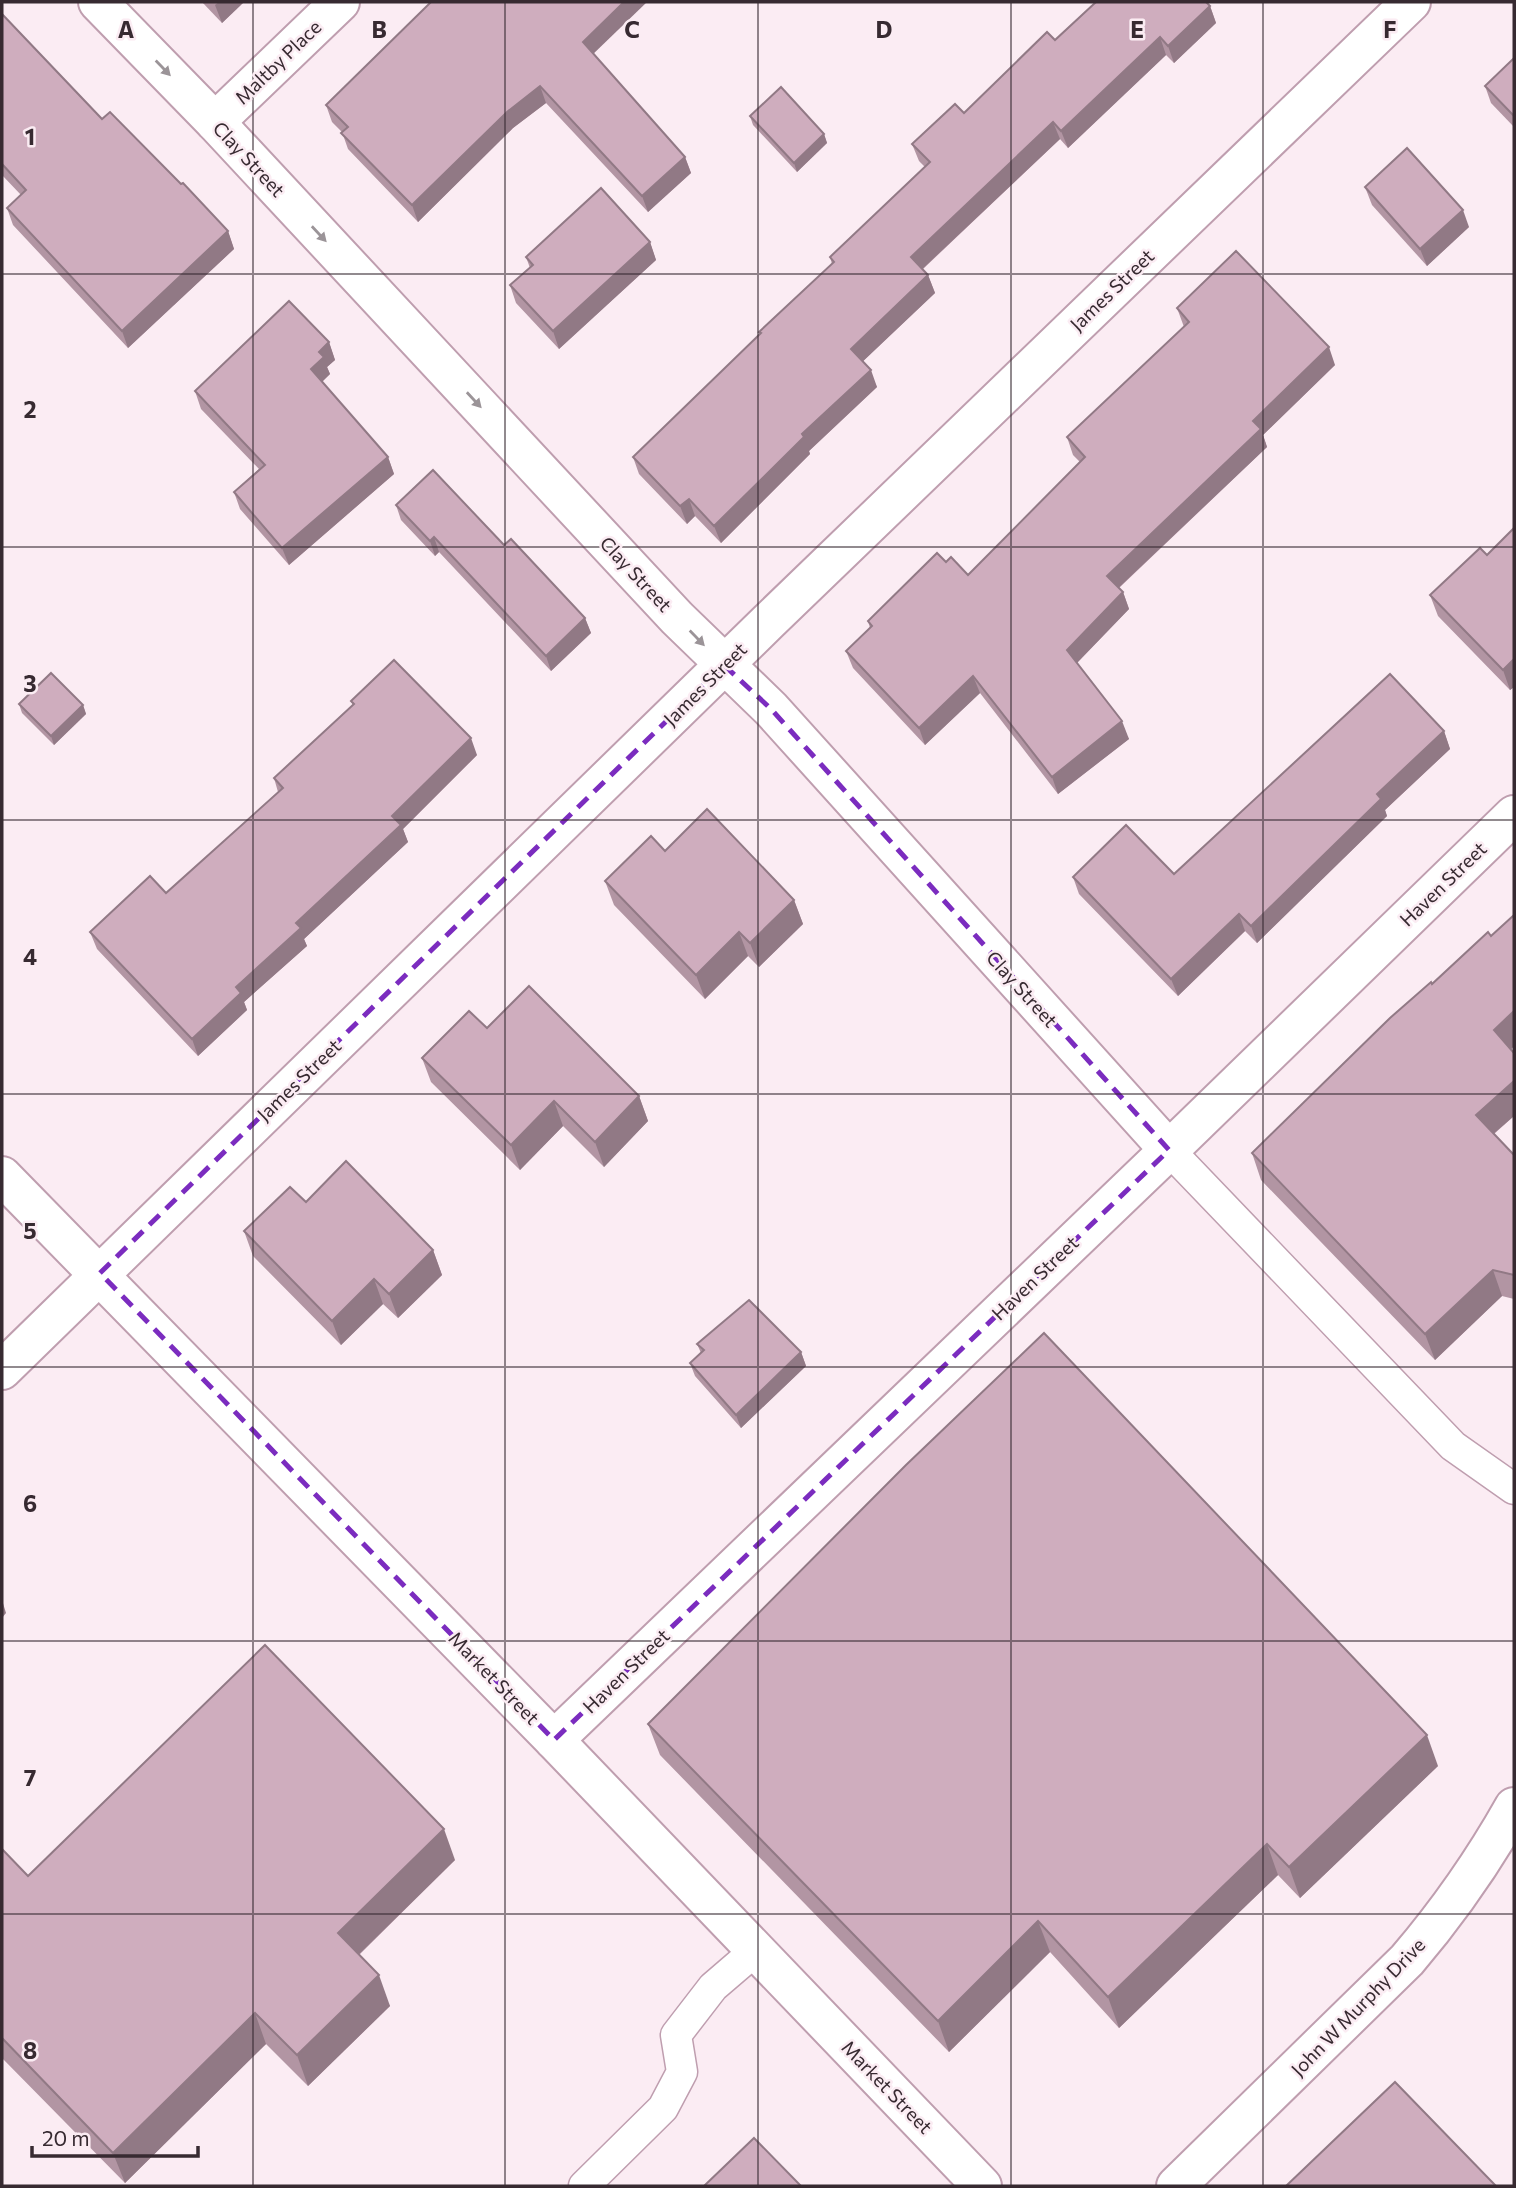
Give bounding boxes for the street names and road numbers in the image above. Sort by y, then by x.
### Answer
street label: Maltby Place [230,15,326,109]
street label: Clay Street [209,116,290,201]
street label: James Street [1065,244,1159,335]
street label: Clay Street [596,531,677,616]
street label: James Street [658,637,751,730]
street label: Haven Street [1395,836,1491,931]
street label: Clay Street [982,946,1063,1032]
street label: James Street [252,1034,346,1125]
street label: Haven Street [987,1230,1083,1325]
street label: Haven Street [578,1623,674,1718]
street label: Market Street [444,1626,545,1729]
street label: John W Murphy Drive [1286,1933,1429,2080]
street label: Market Street [837,2035,938,2138]

